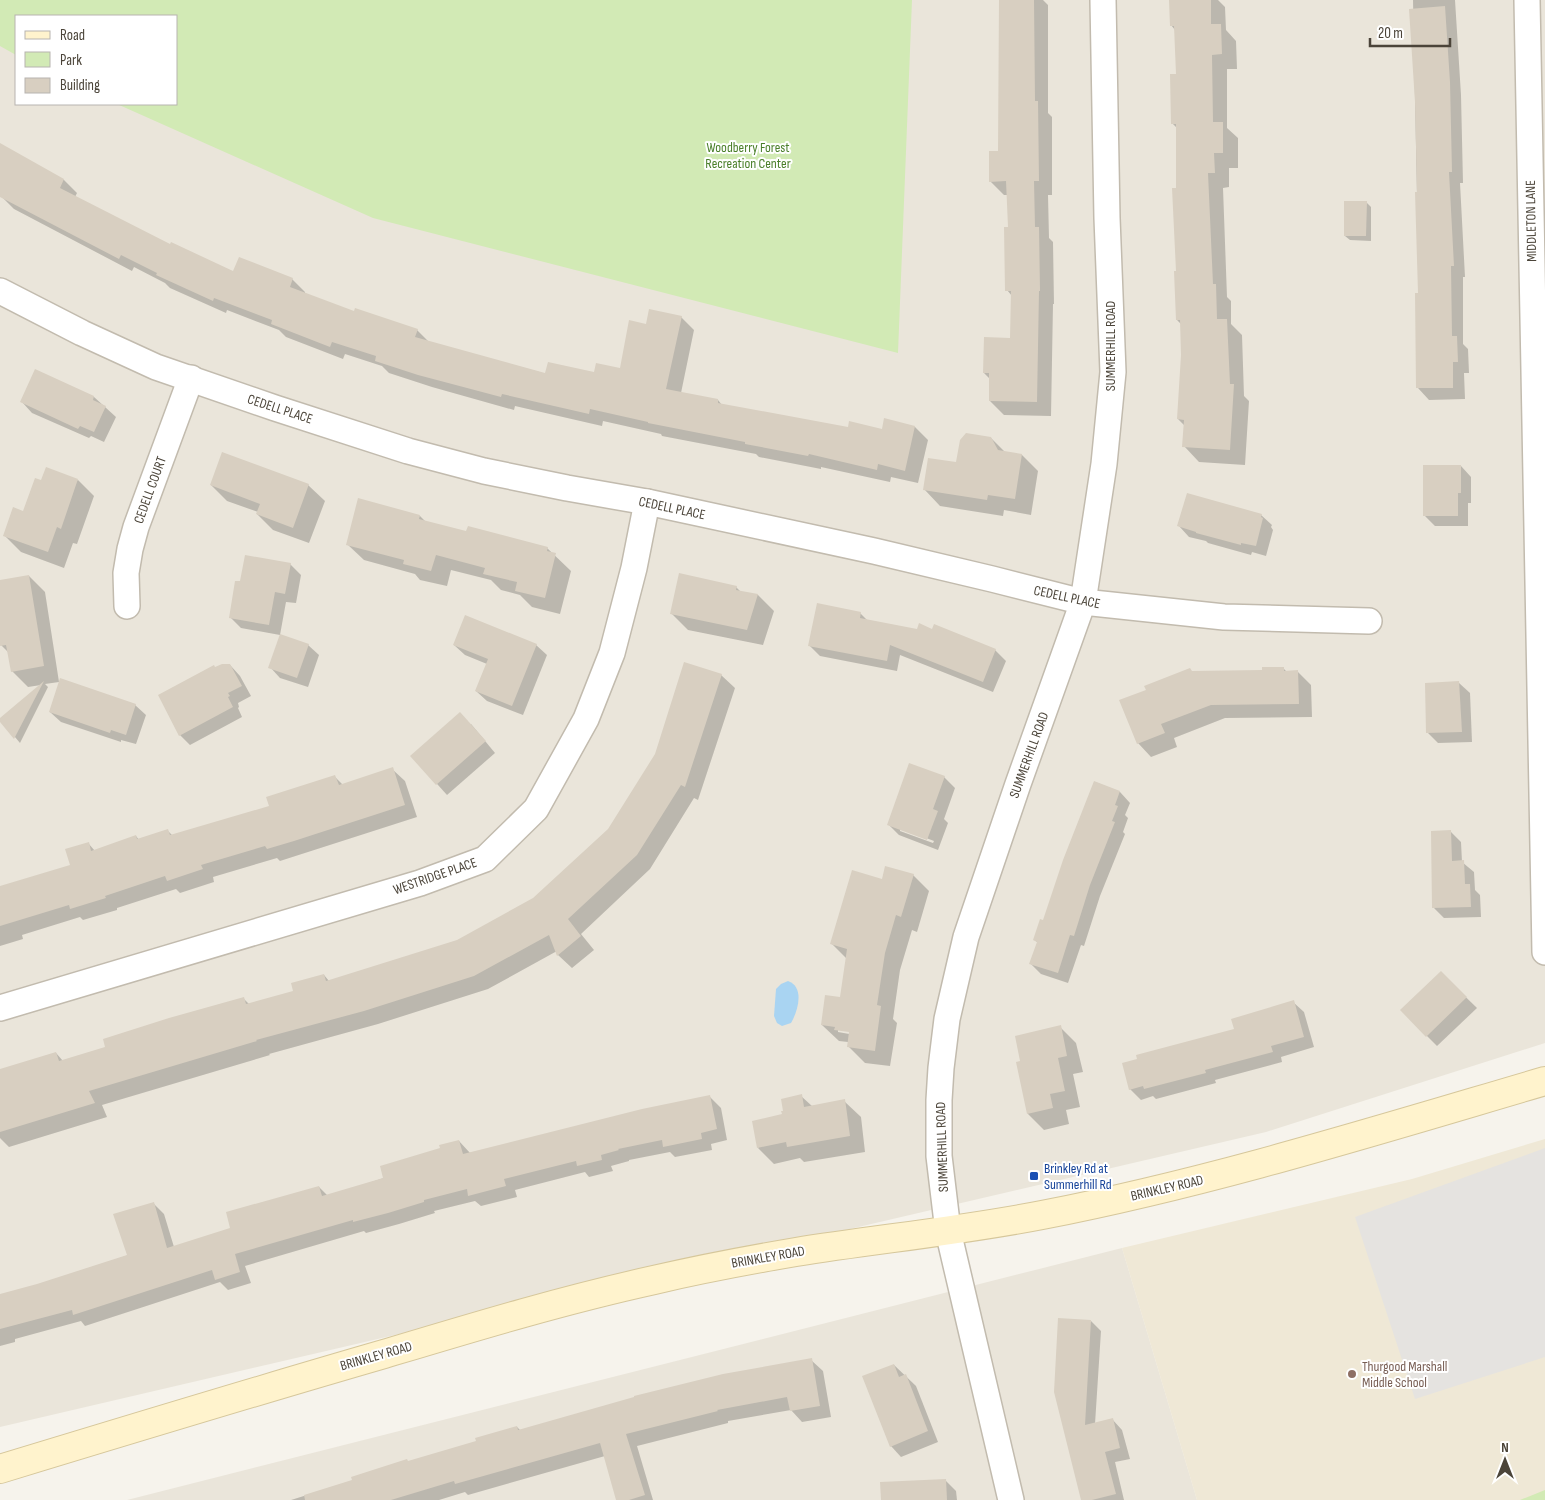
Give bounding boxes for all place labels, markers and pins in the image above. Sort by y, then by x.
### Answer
place label: Brinkley Rd at Summerhill Rd [1044,1160,1112,1193]
marker: Brinkley Rd at Summerhill Rd [1028,1170,1040,1182]
place label: Thurgood Marshall Middle School [1362,1358,1447,1391]
marker: Thurgood Marshall Middle School [1346,1368,1358,1380]

